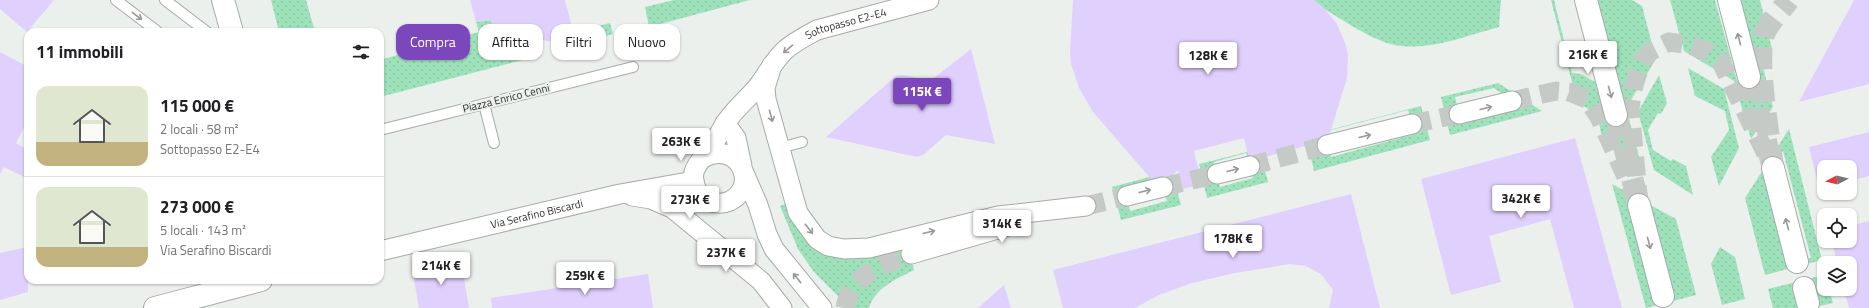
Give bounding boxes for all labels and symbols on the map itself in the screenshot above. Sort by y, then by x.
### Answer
street label: Sottopasso E2-E4 [802,4,888,43]
one-way arrow [131,12,142,20]
one-way arrow [1735,33,1742,46]
pin: 216K € [1555,41,1621,75]
pin: 128K € [1175,42,1241,76]
one-way arrow [783,44,793,53]
pin: 115K € [889,78,955,112]
street label: Piazza Enrico Cenni [461,79,551,117]
one-way arrow [1607,85,1614,98]
one-way arrow [1479,103,1492,111]
one-way arrow [768,109,775,122]
pin: 263K € [648,128,714,162]
one-way arrow [1358,131,1371,139]
north arrow [1817,160,1857,200]
one-way arrow [1227,165,1240,173]
pin: 342K € [1488,185,1554,219]
pin: 273K € [657,186,723,220]
one-way arrow [1138,187,1151,195]
street label: Via Serafino Biscardi [489,195,584,232]
pin: 314K € [969,210,1035,244]
one-way arrow [1783,218,1791,231]
one-way arrow [804,223,813,234]
pin: 178K € [1200,225,1266,259]
one-way arrow [923,228,936,235]
one-way arrow [1646,236,1653,249]
pin: 237K € [693,239,759,273]
pin: 214K € [408,252,474,286]
pin: 259K € [552,262,618,296]
one-way arrow [793,272,802,283]

